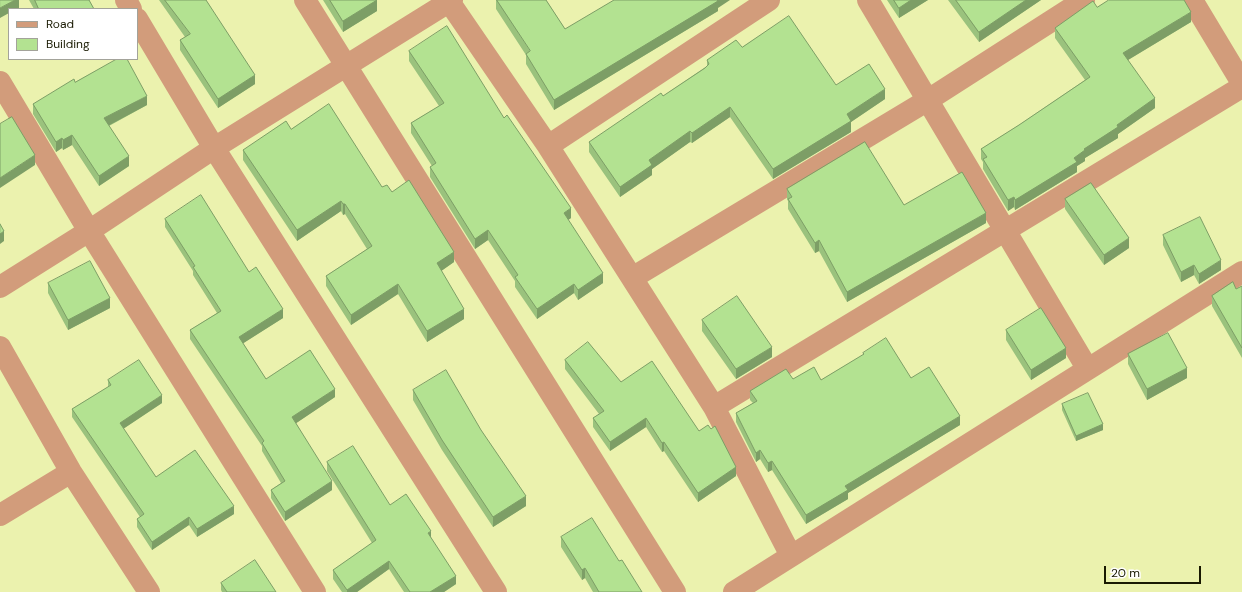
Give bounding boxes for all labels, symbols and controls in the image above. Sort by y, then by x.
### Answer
legend [8,8,138,60]
text: Road [46,16,74,32]
text: Building [46,36,90,52]
scale bar [1106,558,1203,584]
text: 20 m [1111,565,1140,581]

